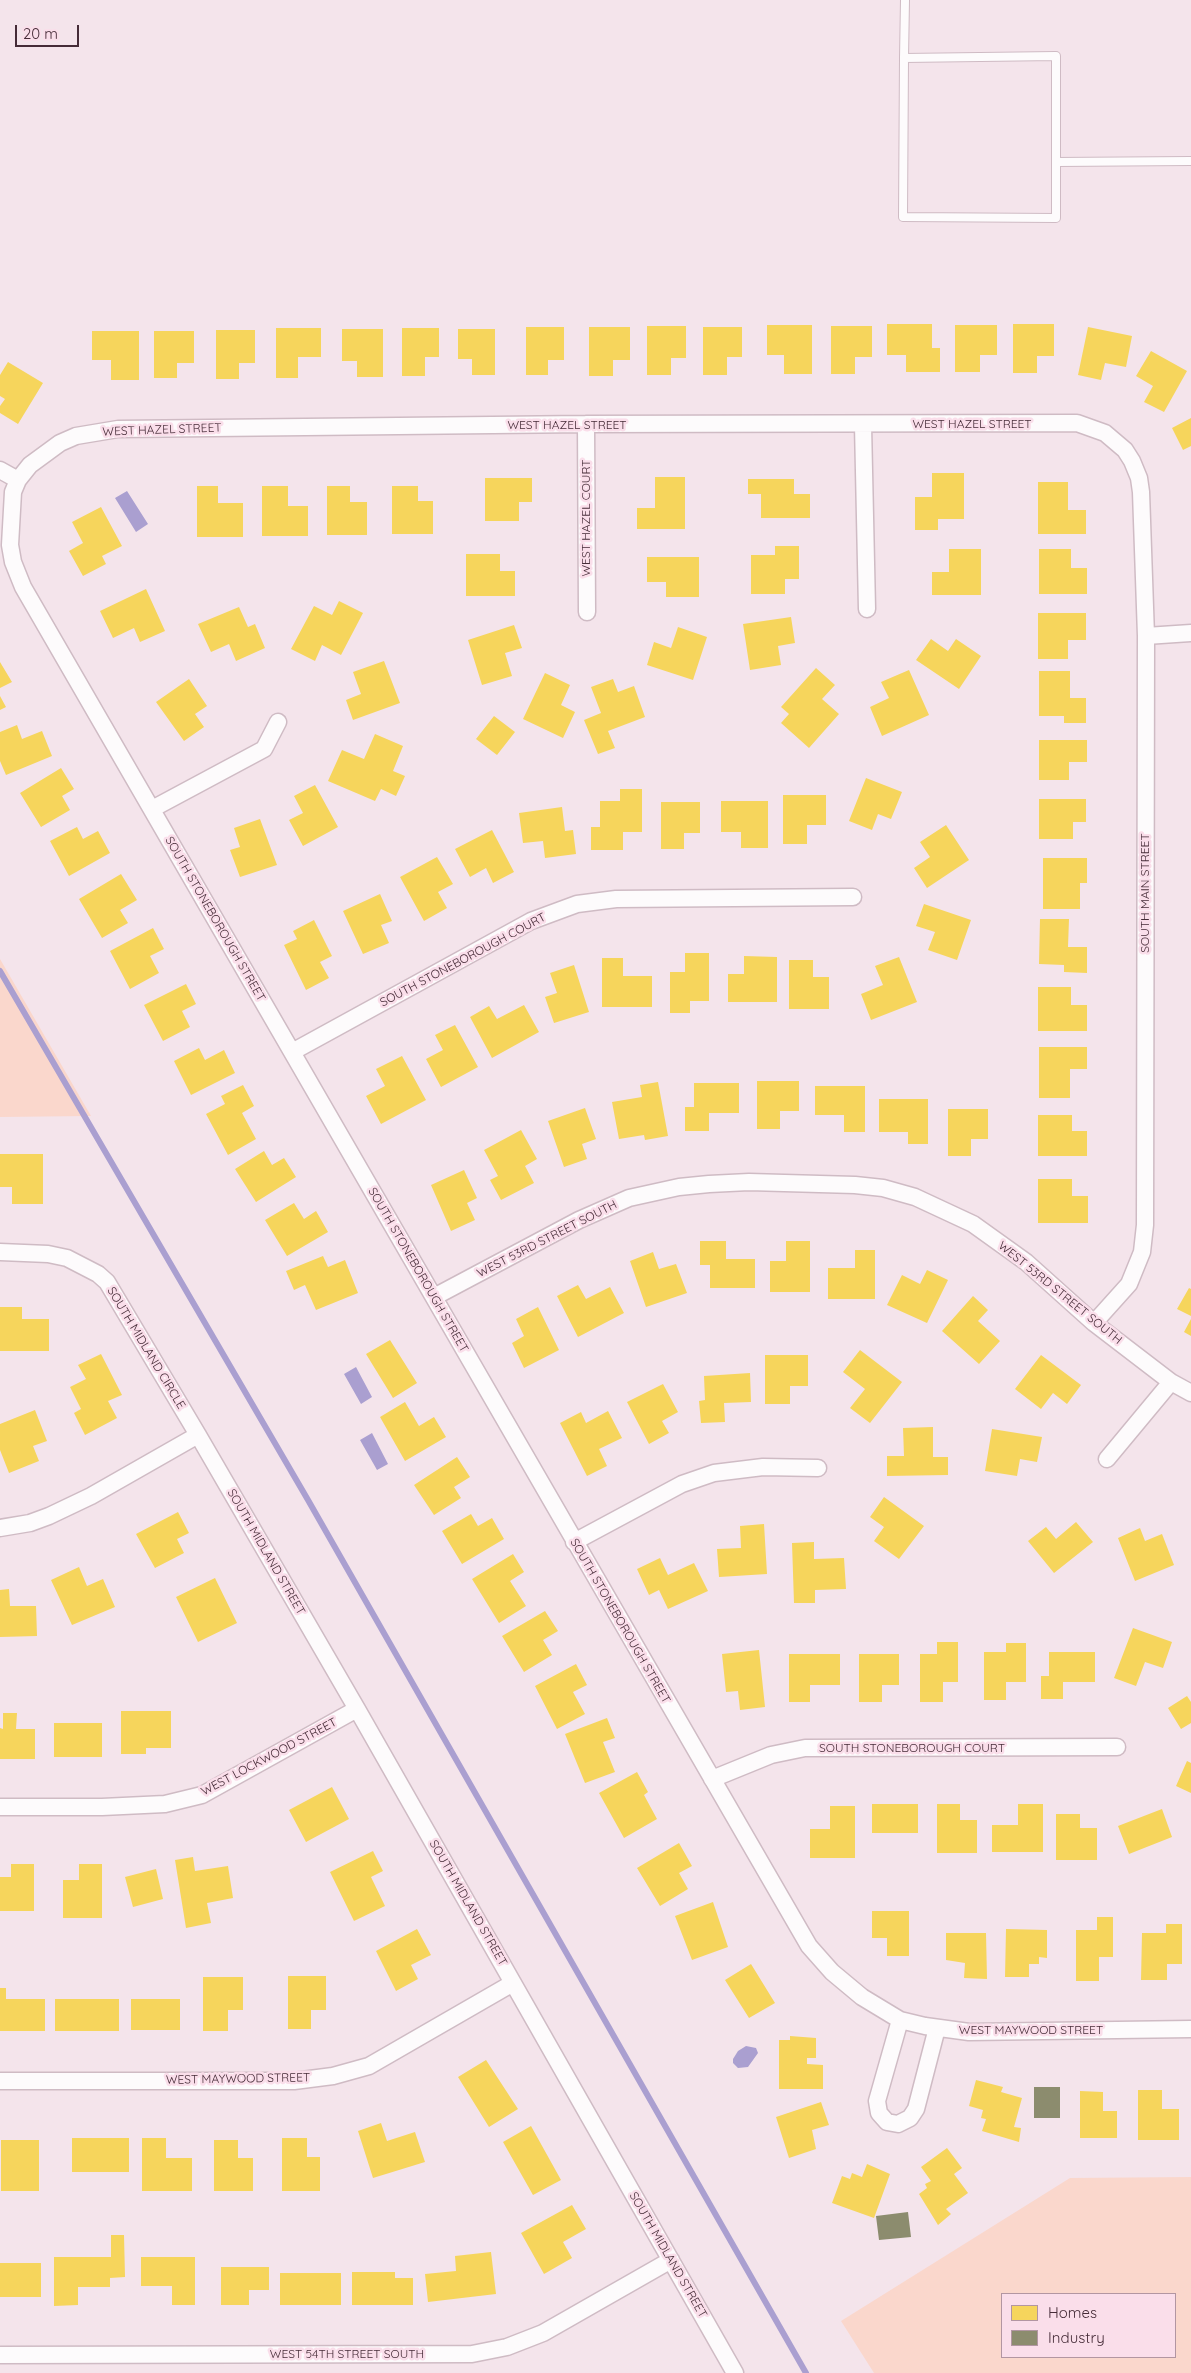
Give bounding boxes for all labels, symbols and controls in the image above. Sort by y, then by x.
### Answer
scale bar [18,15,81,47]
text: 20 m [23,24,58,43]
street label: WEST HAZEL STREET [912,417,1032,431]
street label: WEST HAZEL STREET [507,418,627,432]
street label: WEST HAZEL STREET [102,421,222,439]
street label: WEST HAZEL COURT [579,460,593,576]
street label: SOUTH MAIN STREET [1138,833,1152,953]
street label: SOUTH STONEBOROUGH STREET [162,834,268,1004]
street label: SOUTH STONEBOROUGH COURT [378,910,548,1010]
street label: SOUTH STONEBOROUGH STREET [365,1185,471,1355]
street label: WEST 53RD STREET SOUTH [475,1197,619,1281]
street label: WEST 53RD STREET SOUTH [995,1239,1125,1347]
street label: SOUTH MIDLAND CIRCLE [104,1284,188,1412]
street label: SOUTH MIDLAND STREET [224,1487,308,1617]
street label: SOUTH STONEBOROUGH STREET [567,1536,673,1706]
street label: WEST LOCKWOOD STREET [199,1715,339,1799]
street label: SOUTH STONEBOROUGH COURT [819,1741,1005,1755]
street label: SOUTH MIDLAND STREET [426,1838,510,1968]
street label: WEST MAYWOOD STREET [959,2023,1103,2037]
street label: WEST MAYWOOD STREET [166,2071,310,2087]
street label: SOUTH MIDLAND STREET [626,2190,710,2320]
legend [1001,2293,1176,2358]
text: Homes [1048,2303,1097,2322]
text: Industry [1048,2328,1105,2347]
street label: WEST 54TH STREET SOUTH [270,2347,424,2361]

